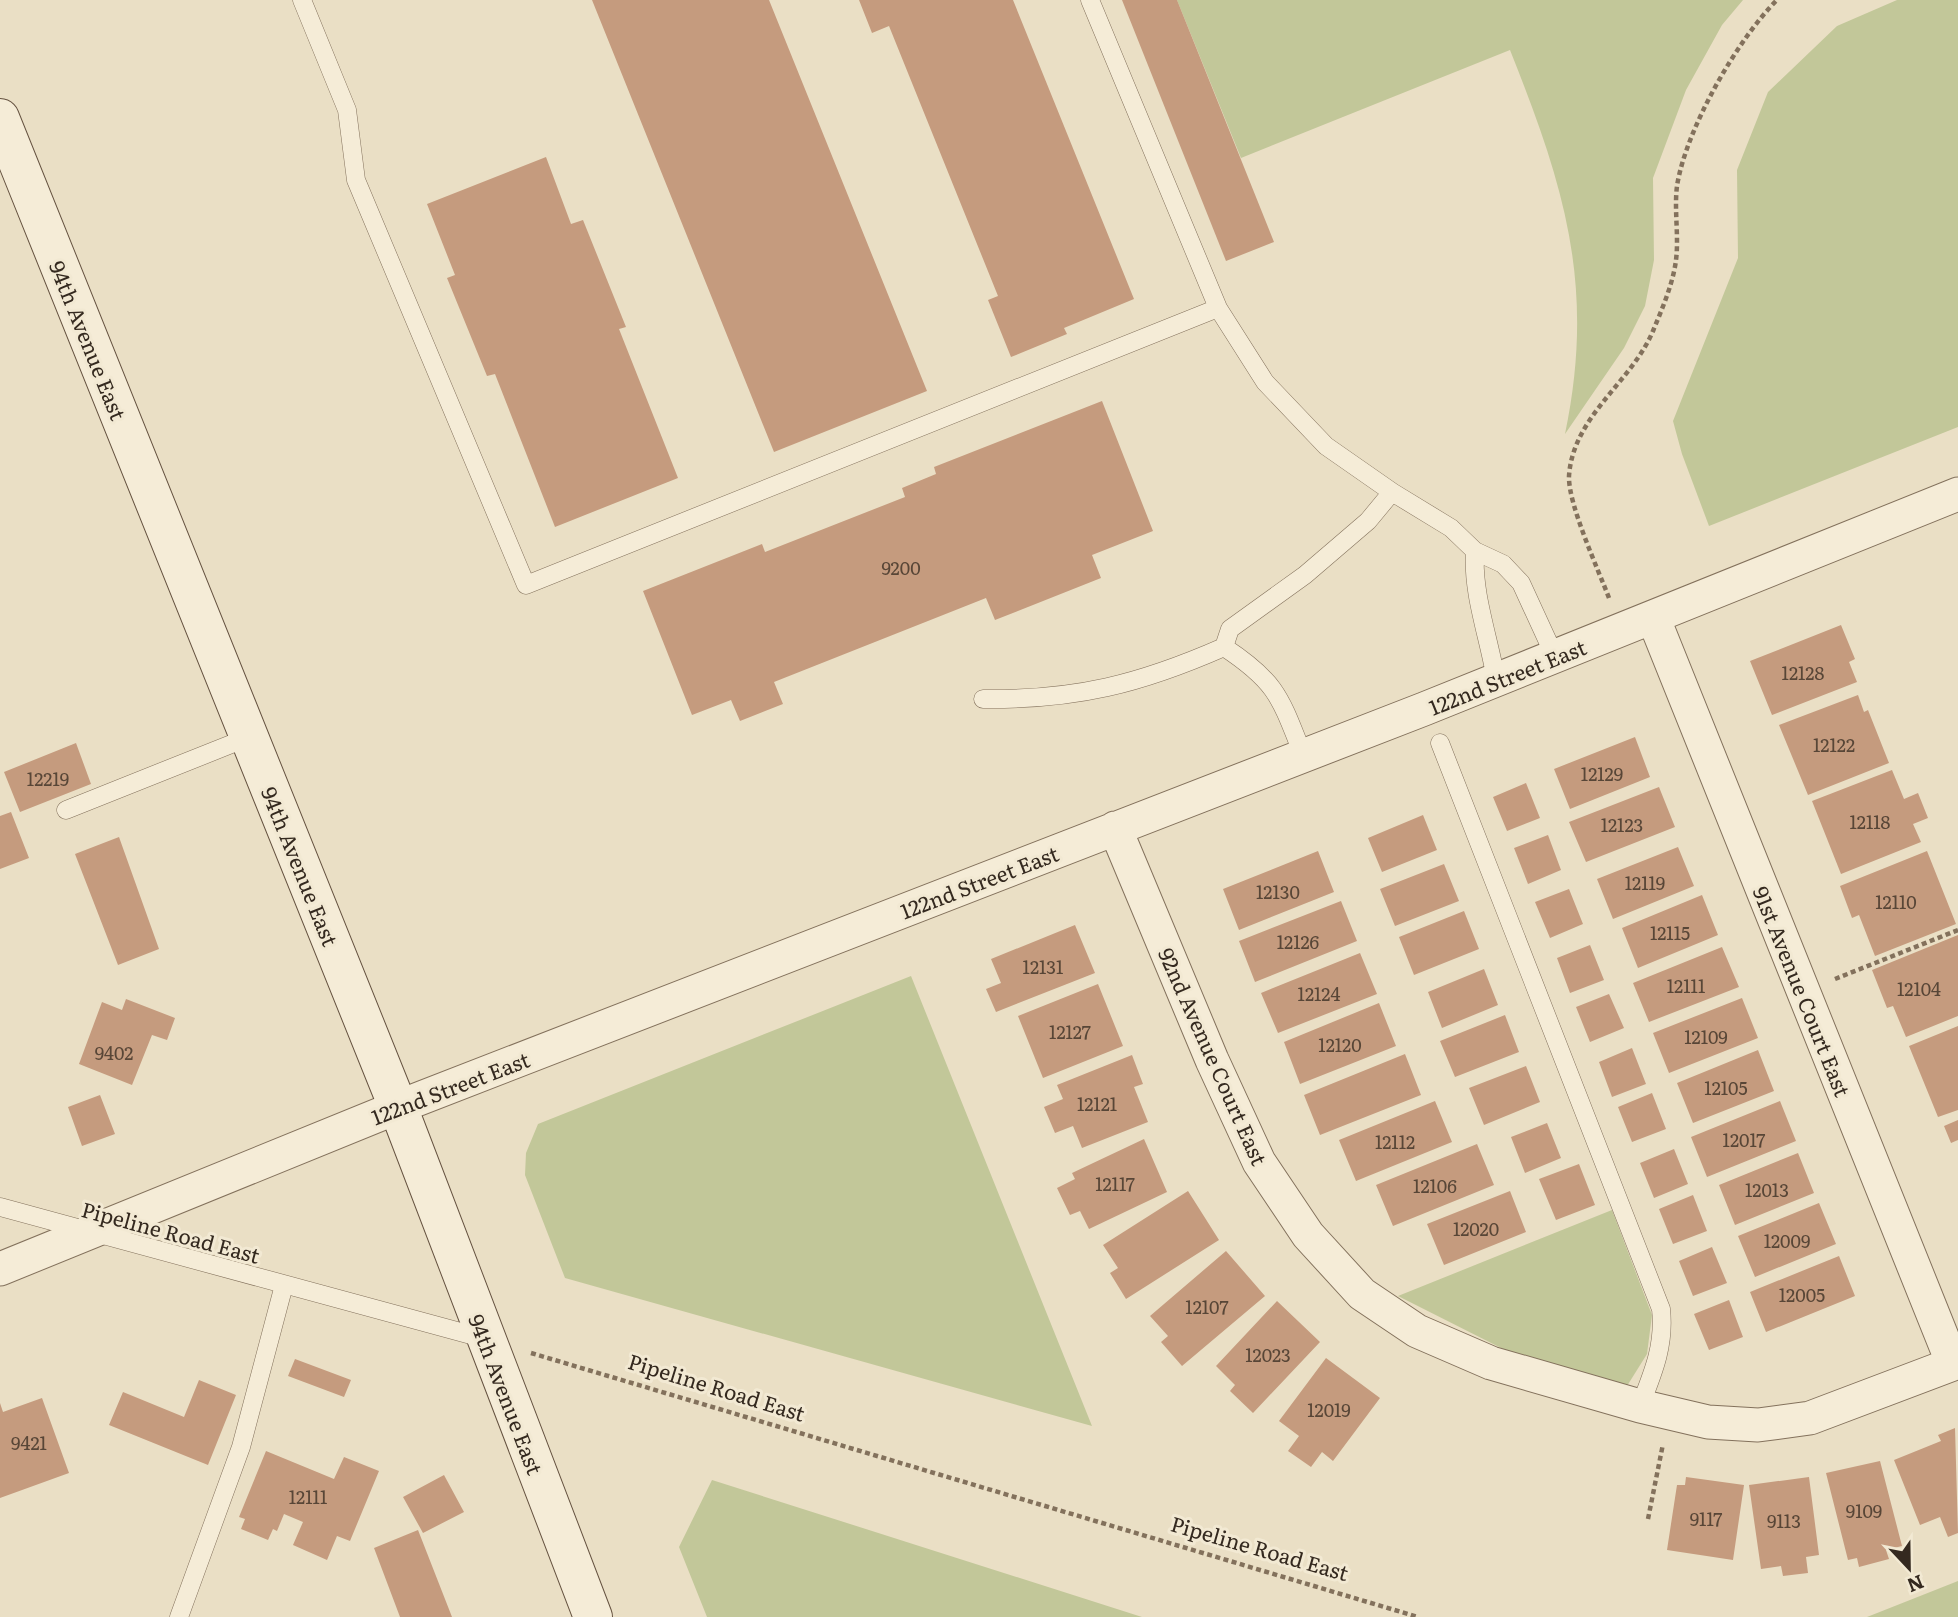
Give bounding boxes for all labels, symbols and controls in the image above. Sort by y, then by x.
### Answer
street label: 94th Avenue East [43,256,135,425]
house number: 9200 [881,554,921,581]
street label: 122nd Street East [1424,630,1591,722]
house number: 12128 [1782,659,1824,686]
house number: 12122 [1813,731,1855,758]
house number: 12129 [1581,760,1623,787]
house number: 12219 [27,765,69,792]
street label: 94th Avenue East [255,782,347,951]
house number: 12118 [1849,808,1891,835]
house number: 12123 [1601,811,1643,838]
street label: 122nd Street East [895,836,1063,925]
house number: 12119 [1625,869,1665,896]
house number: 12130 [1256,878,1300,905]
street label: 91st Avenue Court East [1747,881,1860,1101]
house number: 12110 [1875,888,1917,915]
house number: 12115 [1650,919,1690,946]
house number: 12126 [1277,928,1320,955]
street label: 92nd Avenue Court East [1152,942,1276,1170]
house number: 12131 [1023,953,1063,980]
house number: 12111 [1667,972,1705,999]
house number: 12104 [1897,975,1941,1002]
house number: 12124 [1298,980,1340,1007]
house number: 12127 [1049,1018,1091,1045]
house number: 12109 [1684,1023,1728,1050]
house number: 12120 [1318,1031,1362,1058]
house number: 9402 [95,1039,133,1066]
street label: 122nd Street East [366,1042,534,1131]
house number: 12105 [1704,1074,1748,1101]
house number: 12121 [1077,1090,1117,1117]
house number: 12017 [1723,1126,1765,1153]
house number: 12112 [1375,1128,1415,1155]
house number: 12117 [1095,1170,1135,1197]
house number: 12106 [1413,1172,1457,1199]
house number: 12013 [1745,1176,1789,1203]
street label: Pipeline Road East [78,1192,264,1270]
house number: 12020 [1453,1215,1499,1242]
house number: 12009 [1764,1227,1810,1254]
house number: 12005 [1779,1281,1825,1308]
house number: 12107 [1185,1293,1229,1320]
street label: 94th Avenue East [462,1309,552,1479]
house number: 12023 [1245,1341,1291,1368]
street label: Pipeline Road East [625,1344,810,1428]
house number: 12019 [1307,1396,1351,1423]
house number: 9421 [11,1429,47,1456]
house number: 12111 [289,1483,327,1510]
house number: 9109 [1846,1497,1882,1524]
house number: 9117 [1690,1505,1722,1532]
street label: Pipeline Road East [1168,1507,1353,1587]
house number: 9113 [1767,1507,1801,1534]
north arrow [1874,1533,1944,1603]
text: N [1903,1569,1928,1601]

